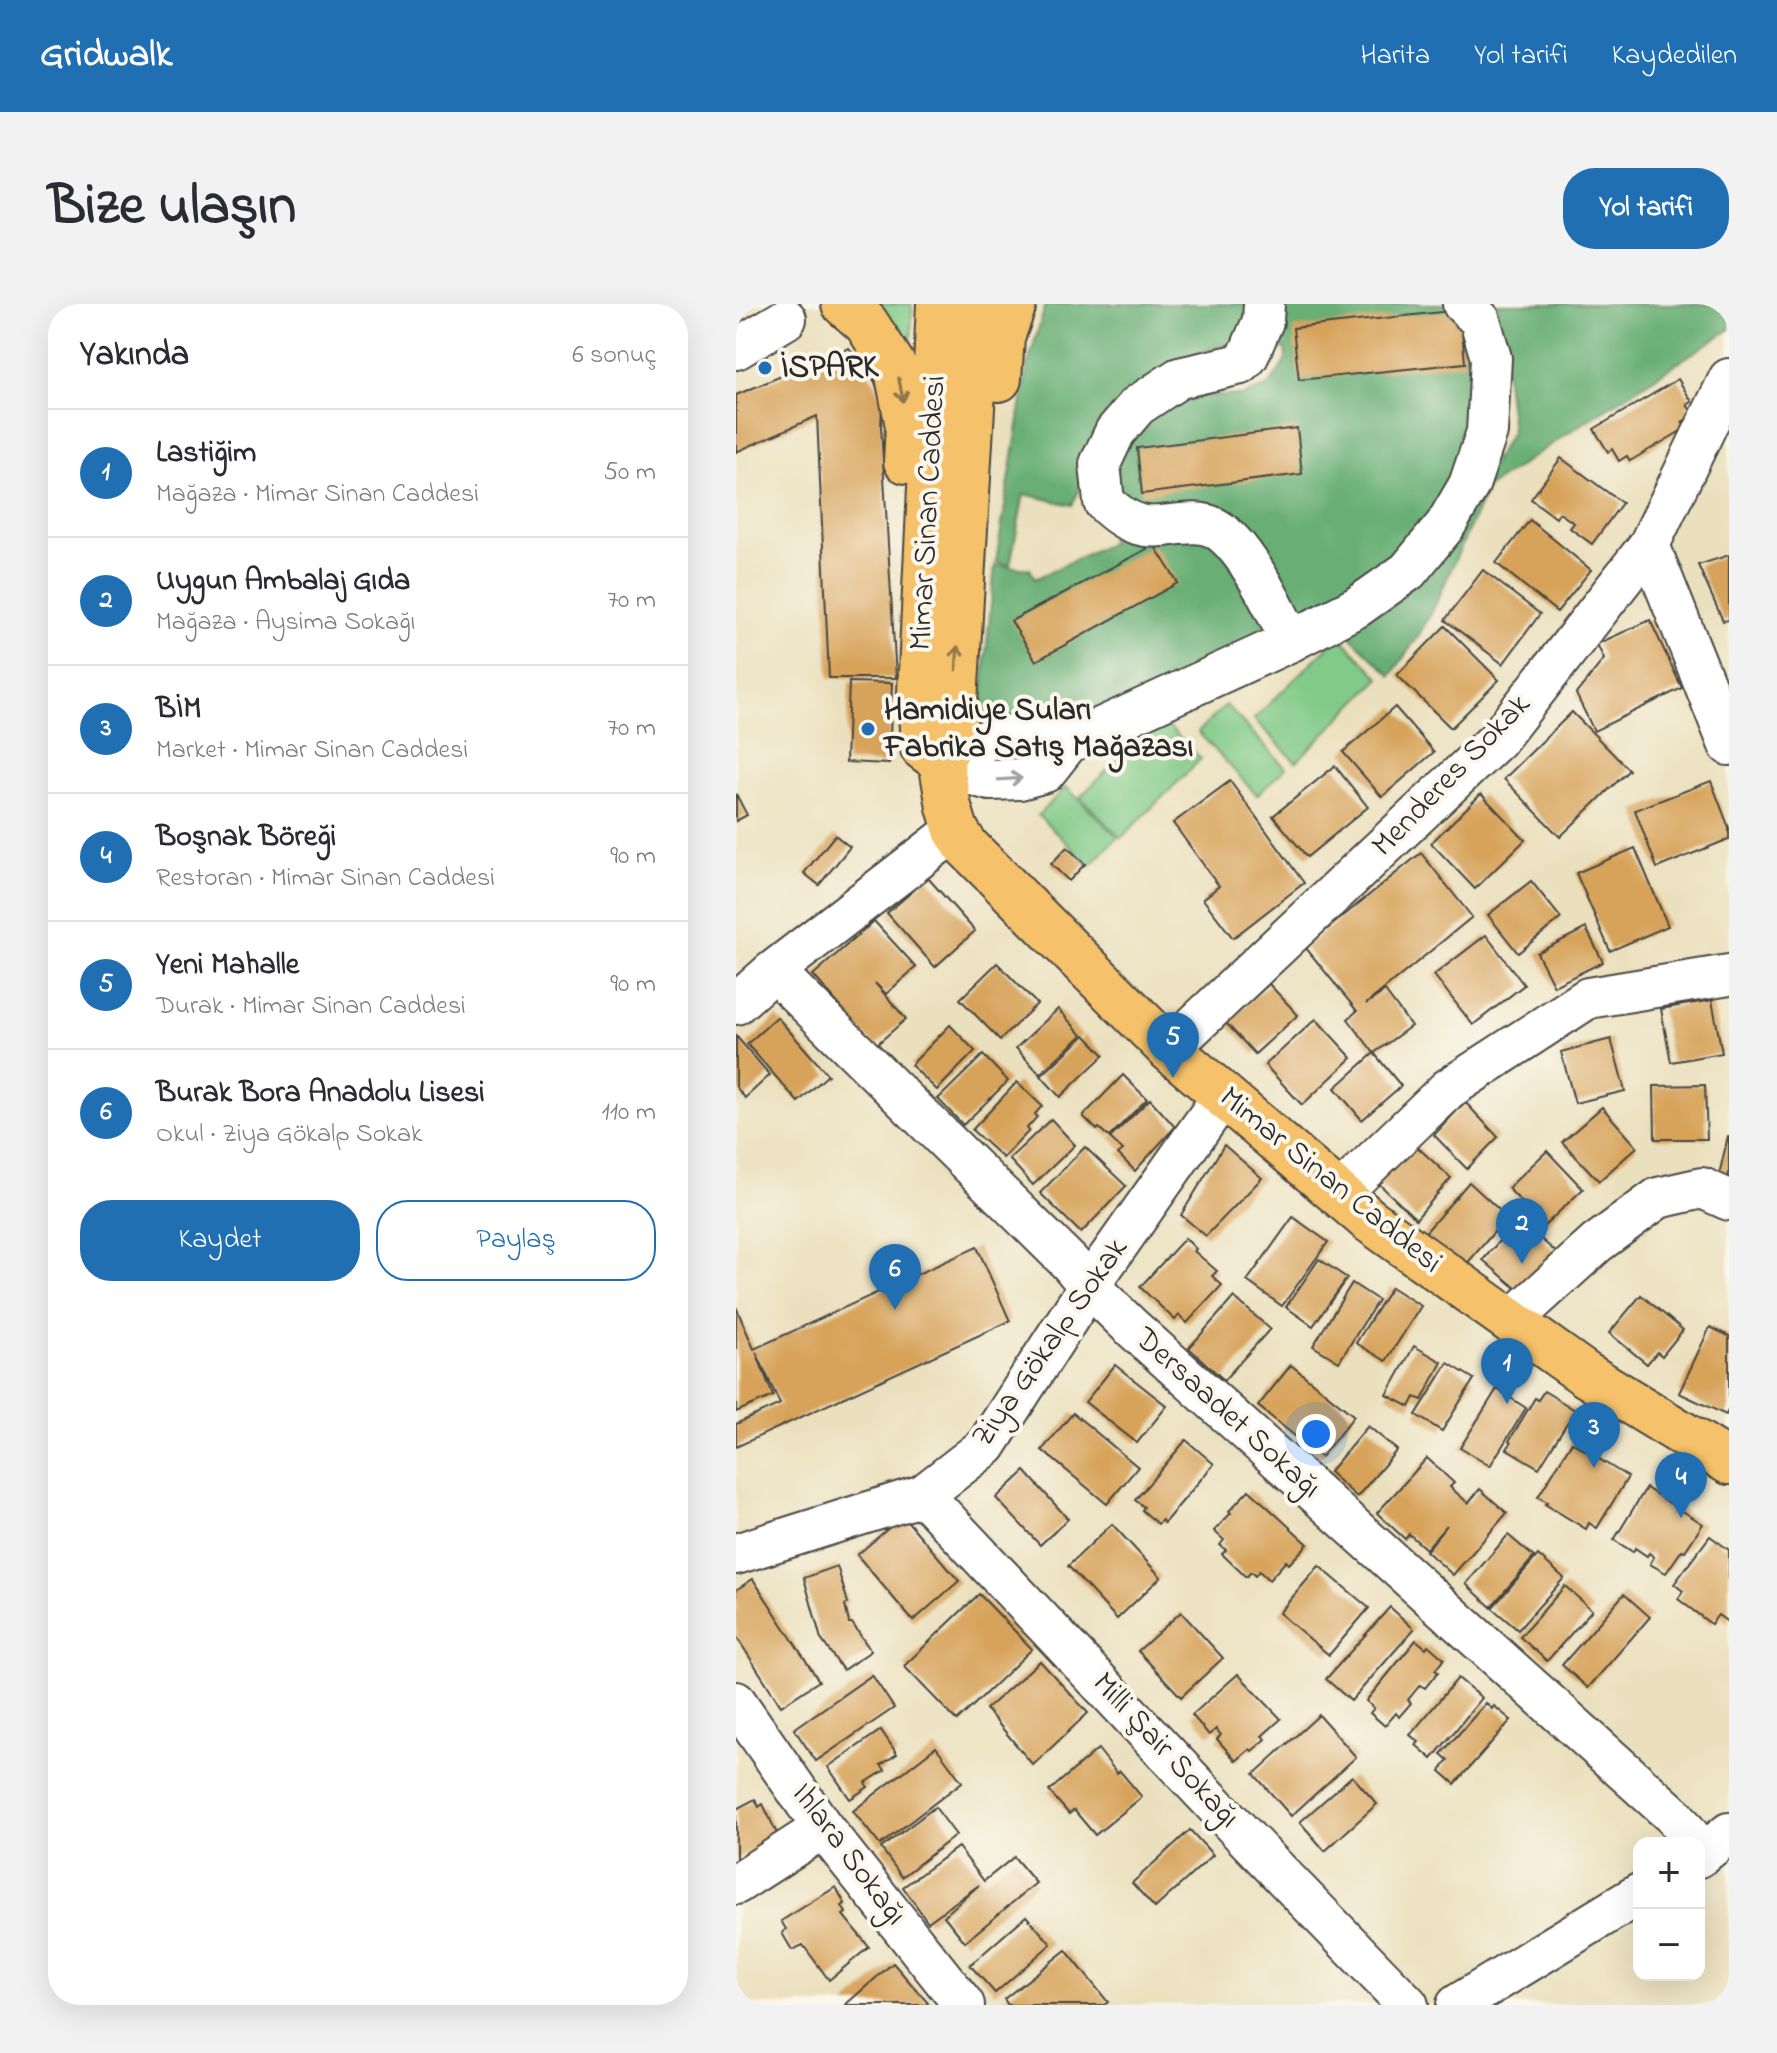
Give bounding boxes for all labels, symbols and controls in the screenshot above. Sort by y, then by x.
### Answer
text: Gridwalk [40,28,172,84]
text: Harita [1360,36,1430,77]
text: Yol tarifi [1474,36,1568,77]
text: Kaydedilen [1612,36,1737,77]
text: Bize ulaşın [48,168,296,249]
button: Yol tarifi [1563,168,1729,249]
text: Yakında [80,331,189,381]
text: 6 sonuç [572,337,656,375]
place label: İSPARK [781,345,880,392]
marker: İSPARK [756,359,774,377]
street label: Mimar Sinan Caddesi [898,374,960,652]
one-way arrow [894,377,909,403]
text: Lastiğim [156,432,256,476]
text: 1 [102,454,110,492]
text: 50 m [603,454,656,492]
text: Mağaza · Mimar Sinan Caddesi [156,476,479,514]
text: Uygun Ambalaj Gıda [156,560,410,604]
text: 2 [100,582,112,620]
text: 70 m [607,582,656,620]
text: Mağaza · Aysima Sokağı [156,604,415,642]
one-way arrow [950,645,965,672]
street label: Menderes Sokak [1361,683,1543,869]
text: BİM [156,688,201,732]
place label: Hamidiye Suları Fabrika Satış Mağazası [882,688,1194,773]
text: 3 [101,710,111,748]
text: 70 m [607,710,656,748]
marker: Hamidiye Suları Fabrika Satış Mağazası [859,720,877,738]
text: Market · Mimar Sinan Caddesi [156,732,468,770]
one-way arrow [996,771,1023,786]
text: Boşnak Böreği [156,816,336,860]
text: 4 [101,838,111,876]
text: 90 m [610,838,656,876]
text: Restoran · Mimar Sinan Caddesi [156,860,495,898]
text: Yeni Mahalle [156,944,299,988]
text: 5 [99,966,113,1004]
text: 90 m [610,966,656,1004]
text: Durak · Mimar Sinan Caddesi [156,988,466,1026]
pin: 5 [1147,1012,1199,1078]
text: Burak Bora Anadolu Lisesi [156,1072,485,1116]
street label: Mimar Sinan Caddesi [1208,1076,1452,1286]
text: 6 [100,1094,112,1132]
text: 110 m [602,1094,656,1132]
text: Okul · Ziya Gökalp Sokak [156,1116,422,1154]
pin: 2 [1496,1198,1548,1264]
button: Kaydet [80,1200,360,1281]
button: Paylaş [376,1200,656,1281]
street label: Ziya Gökalp Sokak [961,1228,1141,1457]
pin: 6 [869,1244,921,1310]
street label: Dersaadet Sokağı [1122,1316,1331,1512]
pin: 1 [1481,1338,1533,1404]
pin: 3 [1568,1402,1620,1468]
your location [1296,1414,1336,1454]
pin: 4 [1655,1452,1707,1518]
street label: Milli Şair Sokağı [1079,1662,1250,1840]
street label: Ihlara Sokağı [778,1774,917,1937]
map controls [1633,1837,1705,1981]
button: + [1633,1837,1705,1909]
button: − [1633,1909,1705,1981]

